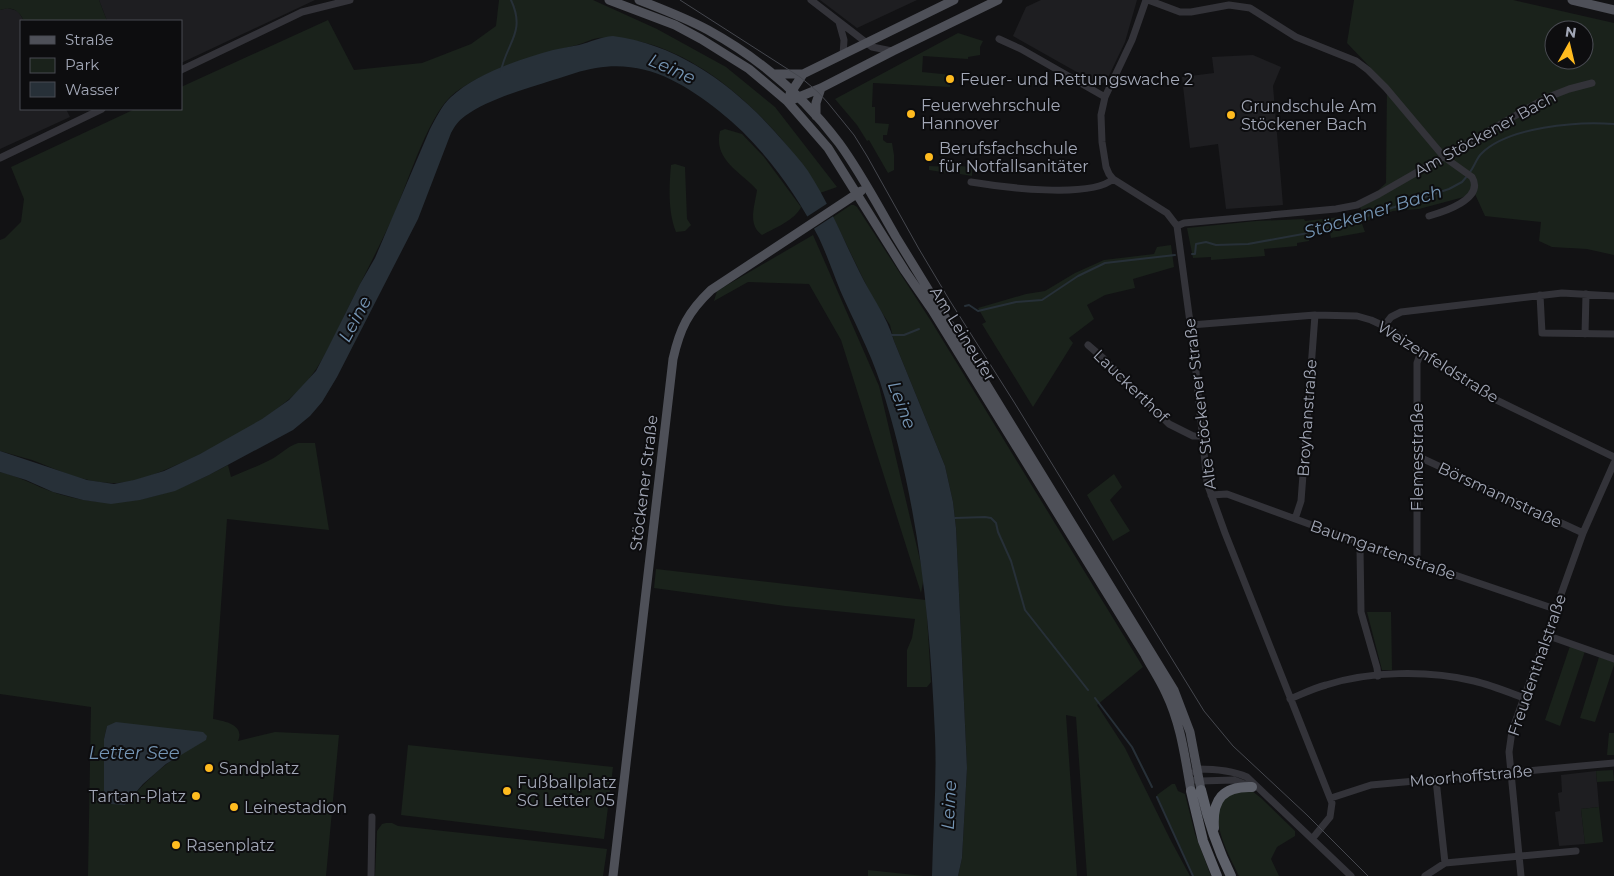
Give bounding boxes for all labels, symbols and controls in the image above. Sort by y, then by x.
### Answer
legend [20,20,182,110]
north arrow [1544,20,1594,70]
text: N [1564,22,1578,42]
text: Straße [65,30,114,49]
water label: Leine [645,49,699,89]
text: Park [65,55,99,74]
place label: Feuer- und Rettungswache 2 [960,70,1193,89]
marker: Feuer- und Rettungswache 2 [944,73,956,85]
text: Wasser [65,80,119,99]
street label: Am Stöckener Bach [1411,87,1559,181]
place label: Feuerwehrschule Hannover [921,96,1061,133]
place label: Grundschule Am Stöckener Bach [1241,97,1377,134]
marker: Feuerwehrschule Hannover [905,108,917,120]
marker: Grundschule Am Stöckener Bach [1225,109,1237,121]
place label: Berufsfachschule für Notfallsanitäter [939,139,1089,176]
marker: Berufsfachschule für Notfallsanitäter [923,151,935,163]
water label: Stöckener Bach [1301,181,1445,243]
street label: Am Leineufer [926,283,1000,385]
water label: Leine [334,292,376,346]
street label: Alte Stöckener Straße [1180,317,1220,491]
street label: Weizenfeldstraße [1374,317,1502,407]
street label: Lauckerthof [1090,346,1173,427]
street label: Broyhanstraße [1293,359,1321,477]
water label: Leine [883,378,921,432]
street label: Flemesstraße [1408,403,1427,511]
street label: Stöckener Straße [626,414,662,552]
street label: Börsmannstraße [1435,458,1565,532]
street label: Baumgartenstraße [1308,516,1458,584]
street label: Freudenthalstraße [1504,592,1570,738]
water label: Letter See [88,742,180,764]
place label: Sandplatz [219,759,299,778]
street label: Moorhoffstraße [1409,761,1533,791]
marker: Sandplatz [203,762,215,774]
place label: Fußballplatz SG Letter 05 [517,773,616,810]
water label: Leine [937,780,961,830]
marker: Fußballplatz SG Letter 05 [501,785,513,797]
place label: Tartan-Platz [89,787,186,806]
marker: Tartan-Platz [190,790,202,802]
place label: Leinestadion [244,798,347,817]
marker: Leinestadion [228,801,240,813]
place label: Rasenplatz [186,836,274,855]
marker: Rasenplatz [170,839,182,851]

